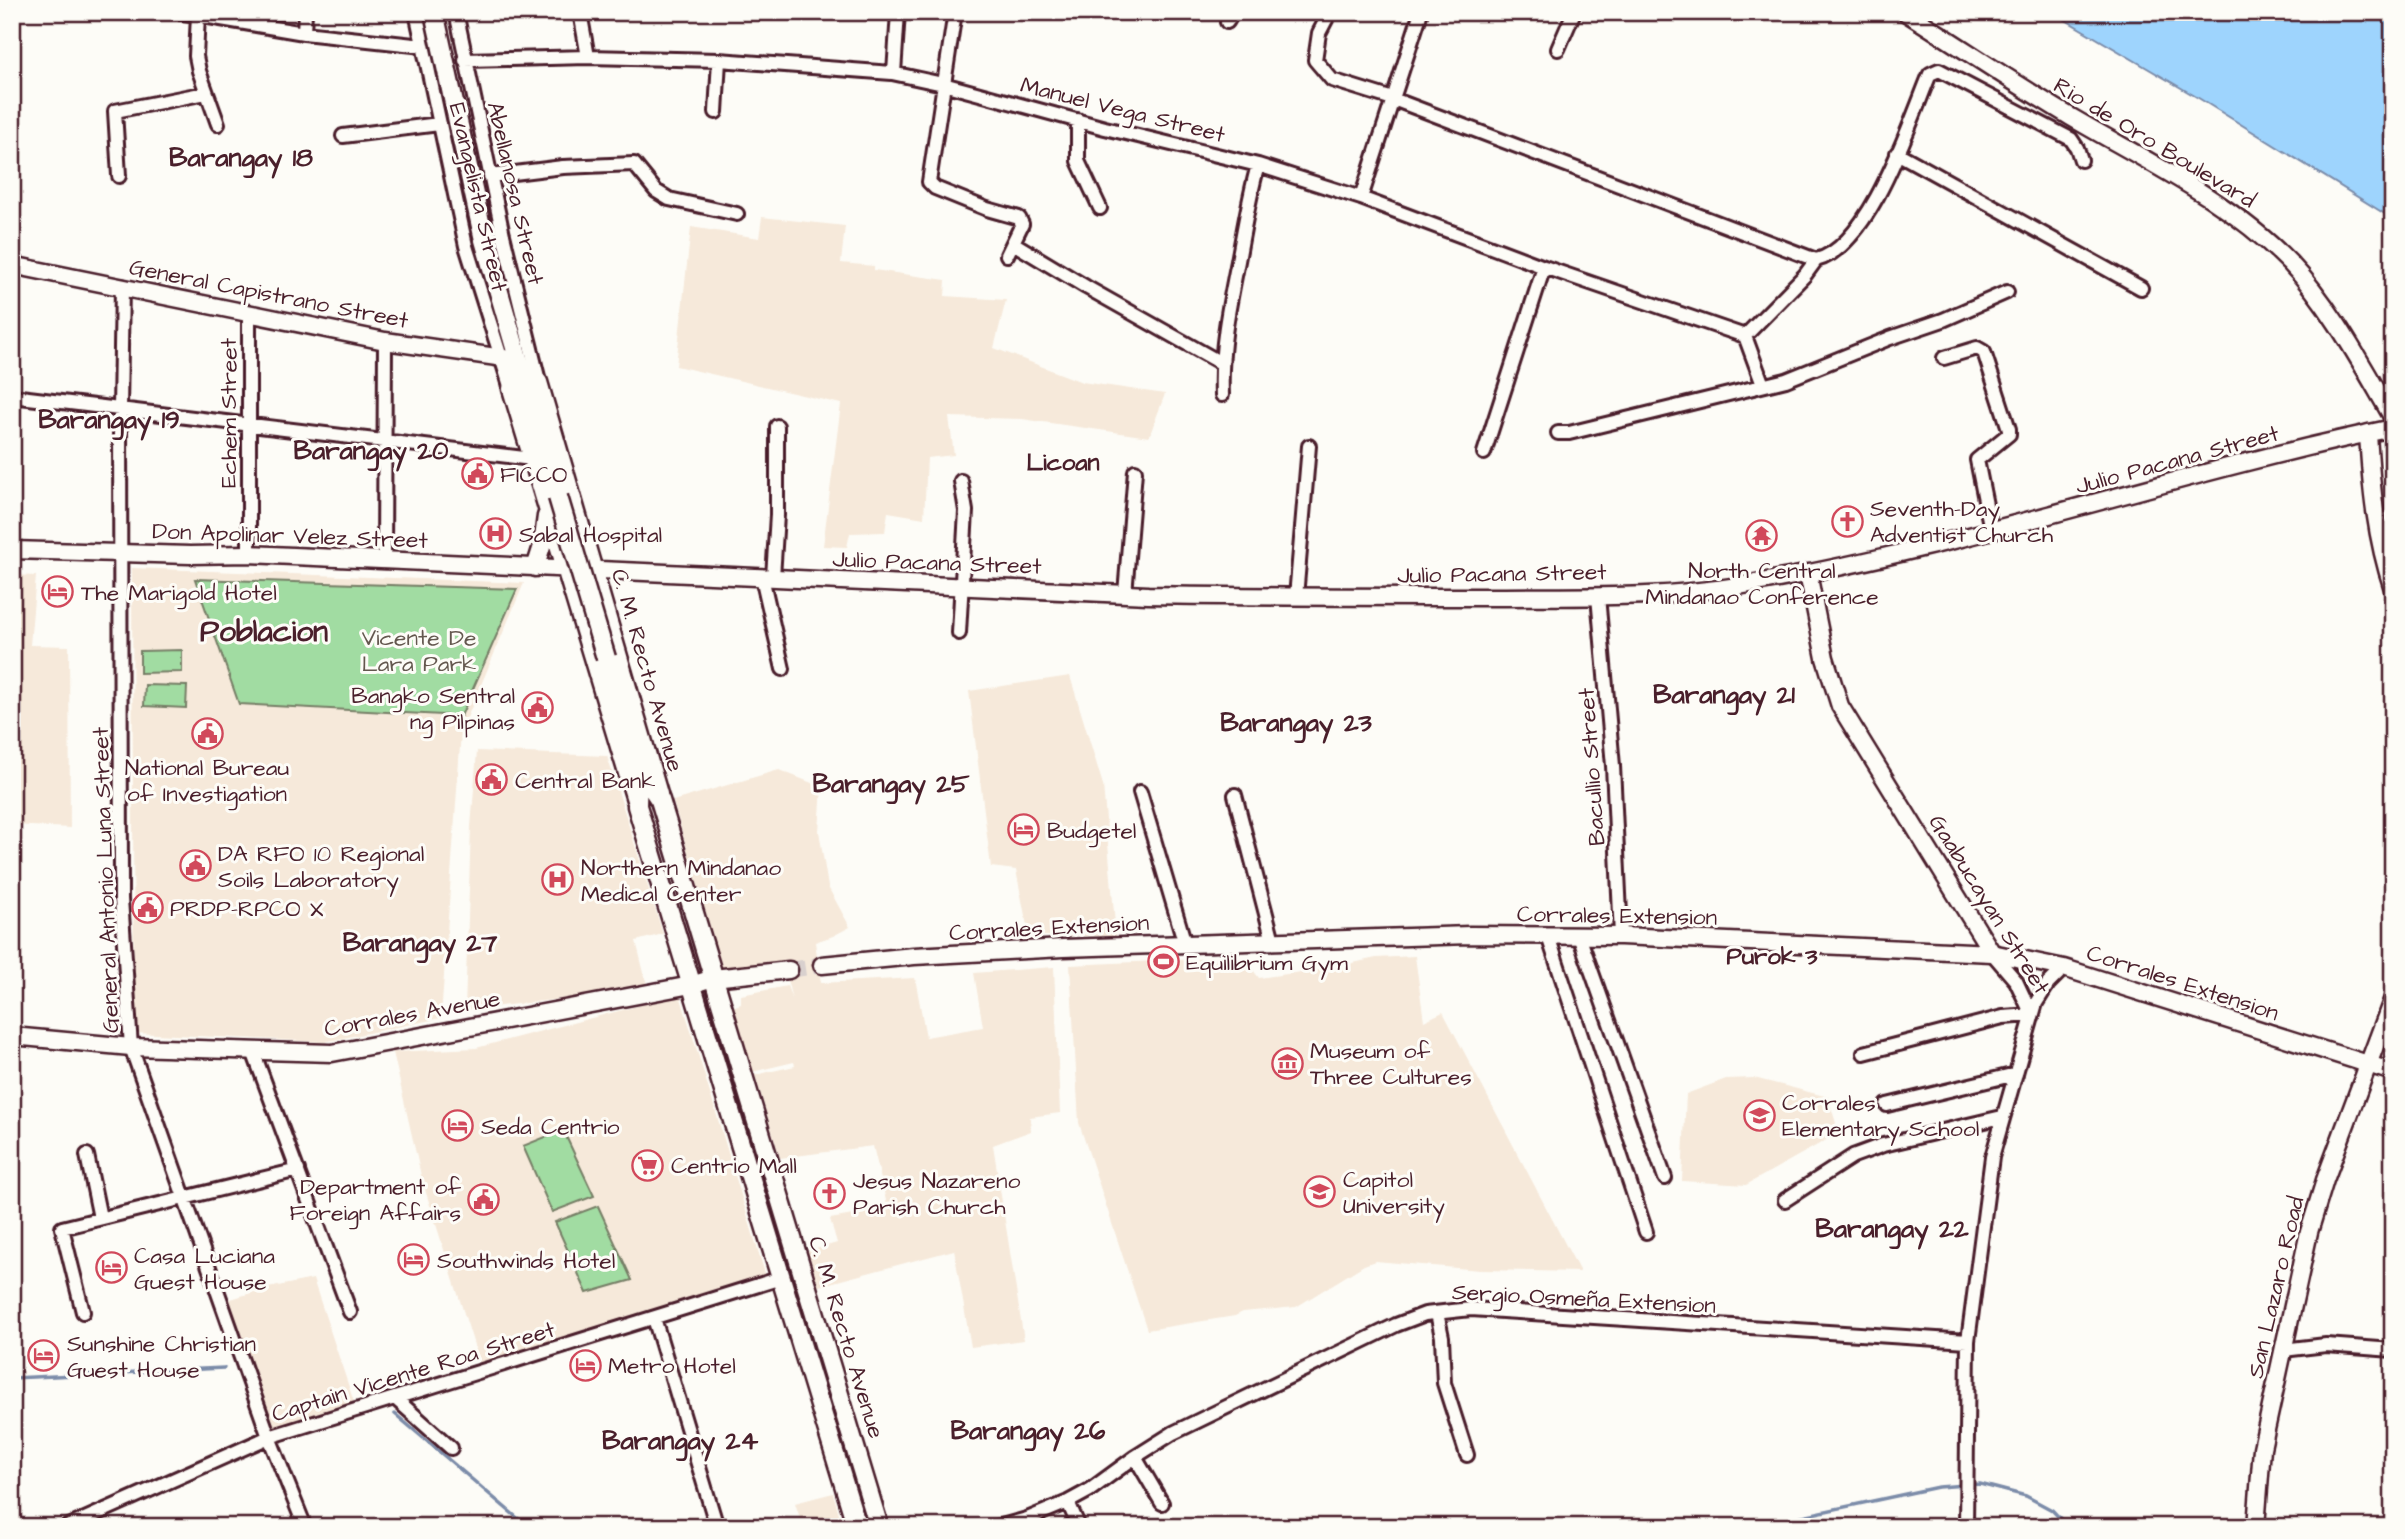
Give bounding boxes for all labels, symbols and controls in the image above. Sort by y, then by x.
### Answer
street label: Manuel Vega Street [1017,69,1229,152]
street label: Rio de Oro Boulevard [2047,70,2262,216]
street label: Abellanosa Street [478,99,552,289]
street label: Evangelista Street [440,100,515,296]
district label: Barangay 18 [169,140,313,179]
street label: General Capistrano Street [127,251,412,337]
street label: Echem Street [213,337,245,488]
district label: Barangay 19 [38,402,180,441]
street label: Julio Pacana Street [2072,417,2283,502]
district label: Barangay 20 [294,433,449,472]
district label: Licoan [1026,446,1100,480]
public building icon: FICCO [460,457,494,491]
place label: FICCO [500,459,567,491]
place label: Seventh-Day Adventist Church [1870,493,2054,551]
church icon: Seventh-Day Adventist Church [1830,504,1864,538]
street label: Don Apolinar Velez Street [152,515,429,557]
hospital icon: Sabal Hospital [479,517,513,551]
place label: Sabal Hospital [519,519,662,551]
temple icon: North Central Mindanao Conference [1745,519,1779,553]
street label: Julio Pacana Street [832,543,1043,583]
place label: North Central Mindanao Conference [1645,555,1879,613]
street label: Julio Pacana Street [1397,556,1608,592]
street label: C. M. Recto Avenue [603,565,691,776]
hotel icon: The Marigold Hotel [41,575,75,609]
place label: The Marigold Hotel [81,577,277,610]
district label: Poblacion [200,611,328,653]
park label: Vicente De Lara Park [362,622,476,680]
district label: Barangay 21 [1653,677,1796,716]
place label: Bangko Sentral ng Pilpinas [351,680,515,739]
street label: Bacullio Street [1570,686,1613,847]
public building icon: Bangko Sentral ng Pilpinas [521,691,555,725]
district label: Barangay 23 [1220,705,1373,744]
public building icon: National Bureau of Investigation [190,716,224,750]
street label: General Antonio Luna Street [85,726,127,1033]
place label: National Bureau of Investigation [125,752,289,811]
public building icon: Central Bank [475,763,509,797]
place label: Central Bank [515,765,655,797]
district label: Barangay 25 [813,766,970,805]
street label: Gaabucayan Street [1920,809,2058,1002]
hotel icon: Budgetel [1007,813,1041,847]
place label: Budgetel [1047,815,1136,848]
place label: DA RFO 10 Regional Soils Laboratory [218,838,424,897]
public building icon: DA RFO 10 Regional Soils Laboratory [178,849,212,883]
place label: Northern Mindanao Medical Center [581,852,781,910]
hospital icon: Northern Mindanao Medical Center [541,863,575,897]
public building icon: PRDP-RPCO X [130,891,164,925]
place label: PRDP-RPCO X [170,893,324,925]
street label: Corrales Extension [1517,898,1717,934]
street label: Corrales Extension [948,907,1150,949]
district label: Barangay 27 [343,925,497,964]
street label: Corrales Extension [2083,937,2283,1029]
district label: Purok 3 [1727,940,1818,974]
sports icon: Equilibrium Gym [1146,945,1180,979]
place label: Equilibrium Gym [1186,947,1348,980]
street label: Corrales Avenue [322,983,503,1045]
place label: Museum of Three Cultures [1310,1035,1472,1093]
museum icon: Museum of Three Cultures [1270,1046,1304,1080]
place label: Corrales Elementary School [1782,1087,1979,1146]
school or university icon: Corrales Elementary School [1742,1098,1776,1132]
hotel icon: Seda Centrio [441,1109,475,1143]
place label: Seda Centrio [481,1111,620,1143]
supermarket icon: Centrio Mall [631,1148,665,1182]
place label: Centrio Mall [671,1150,797,1182]
place label: Capitol University [1343,1164,1445,1223]
place label: Jesus Nazareno Parish Church [853,1165,1020,1223]
place label: Department of Foreign Affairs [289,1171,461,1230]
school or university icon: Capitol University [1303,1175,1337,1209]
church icon: Jesus Nazareno Parish Church [813,1176,847,1210]
public building icon: Department of Foreign Affairs [467,1182,501,1216]
street label: San Lazaro Road [2240,1193,2312,1381]
district label: Barangay 22 [1815,1211,1969,1250]
street label: C. M. Recto Avenue [800,1232,892,1442]
place label: Casa Luciana Guest House [134,1240,275,1298]
hotel icon: Southwinds Hotel [397,1243,431,1277]
place label: Southwinds Hotel [437,1245,615,1277]
hotel icon: Casa Luciana Guest House [94,1251,128,1285]
street label: Sergio Osmeña Extension [1451,1276,1717,1323]
street label: Captain Vicente Roa Street [268,1313,559,1430]
place label: Sunshine Christian Guest House [67,1328,256,1386]
hotel icon: Sunshine Christian Guest House [27,1339,61,1373]
hotel icon: Metro Hotel [568,1348,602,1382]
place label: Metro Hotel [608,1350,736,1382]
district label: Barangay 26 [951,1413,1106,1452]
district label: Barangay 24 [602,1423,758,1462]

